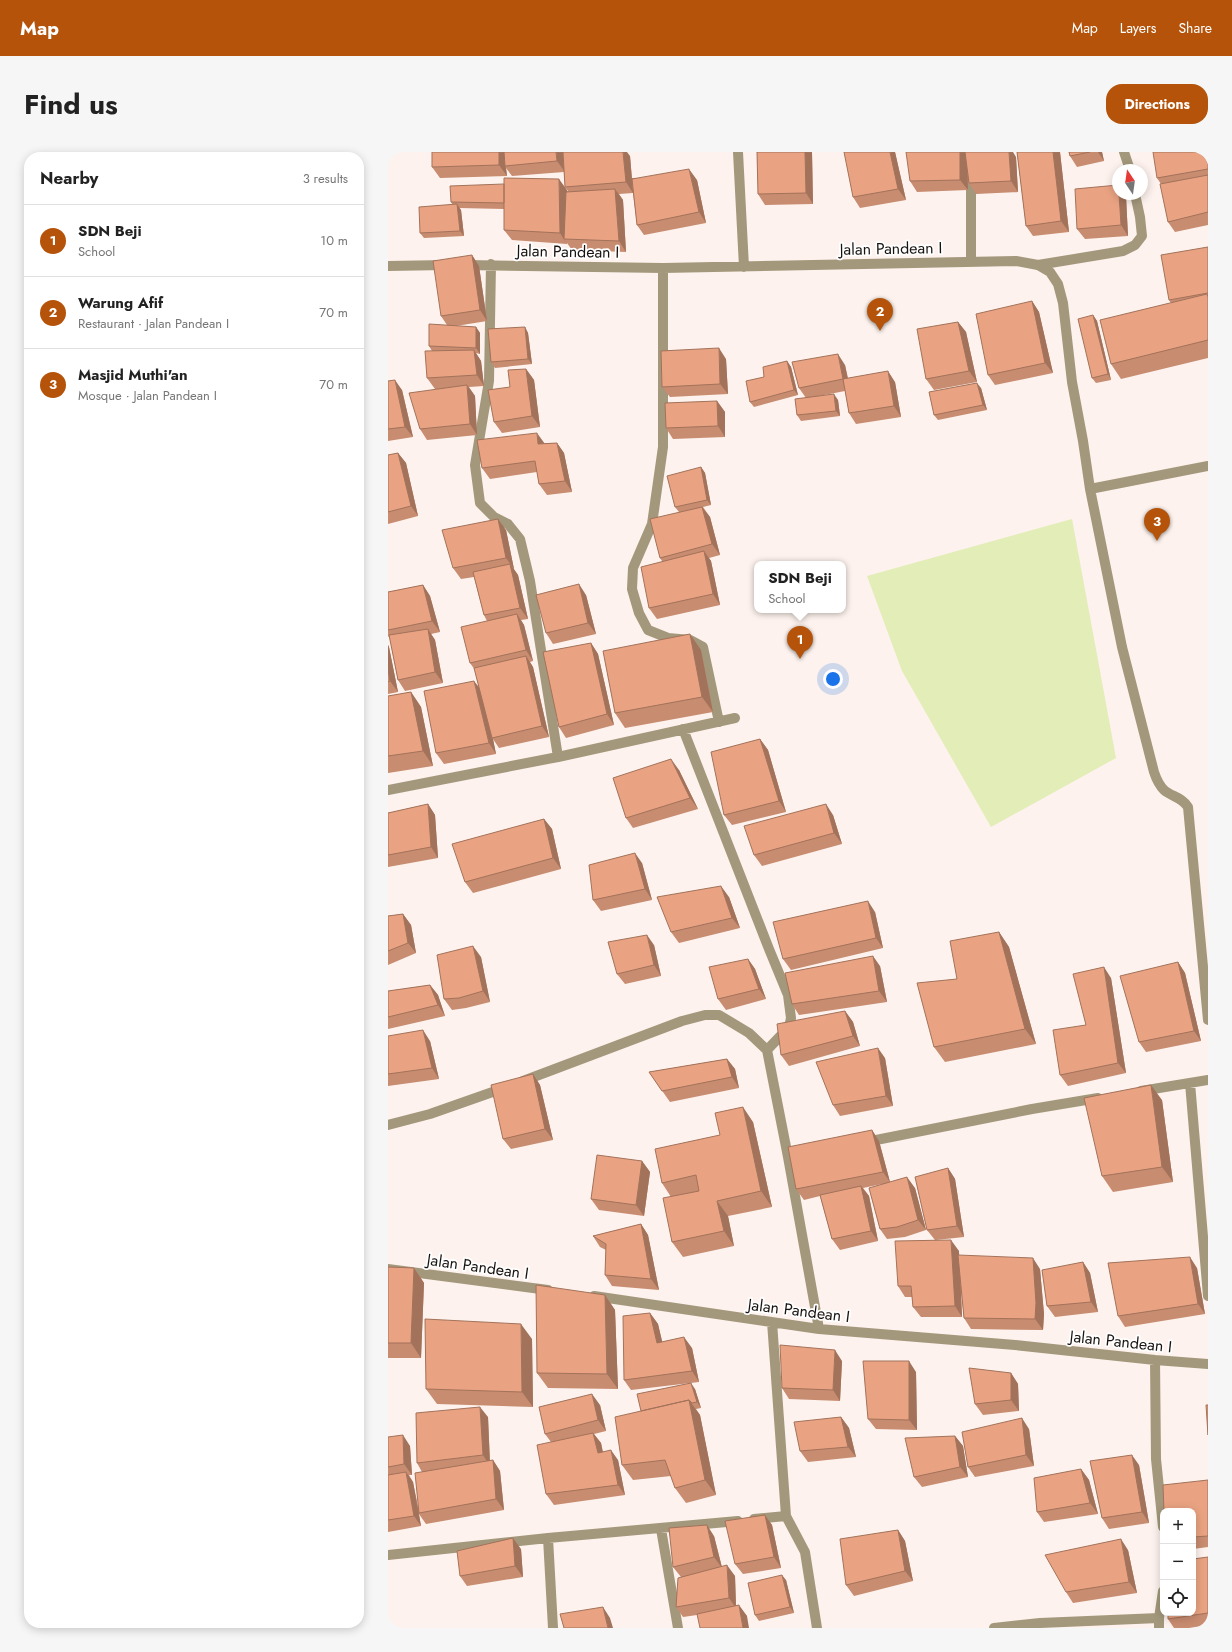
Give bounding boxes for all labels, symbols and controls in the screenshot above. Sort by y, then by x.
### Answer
text: Map [20,15,59,42]
text: Map [1072,18,1098,38]
text: Layers [1120,18,1156,38]
text: Share [1178,18,1212,38]
text: Find us [24,84,118,125]
button: Directions [1106,84,1208,124]
north arrow [1112,164,1148,200]
text: Nearby [40,166,98,190]
text: 3 results [303,169,348,188]
text: SDN Beji [78,220,142,242]
text: 1 [50,231,56,250]
text: 10 m [320,231,348,250]
street label: Jalan Pandean I [837,236,943,261]
street label: Jalan Pandean I [514,239,620,264]
text: School [78,242,115,261]
text: Warung Afif [78,292,163,314]
pin: 2 [867,298,893,331]
text: 2 [49,303,57,322]
text: 70 m [319,303,348,322]
text: Restaurant · Jalan Pandean I [78,314,229,333]
text: Masjid Muthi'an [78,364,188,386]
text: 3 [49,375,57,394]
text: 70 m [319,375,348,394]
text: Mosque · Jalan Pandean I [78,386,217,405]
pin: 3 [1144,508,1170,541]
popup [754,561,846,613]
text: SDN Beji [768,567,832,589]
text: School [768,589,806,608]
pin: 1 [787,626,813,659]
your location [823,669,843,689]
street label: Jalan Pandean I [424,1248,530,1285]
street label: Jalan Pandean I [745,1293,851,1328]
street label: Jalan Pandean I [1067,1324,1173,1358]
map controls [1160,1508,1196,1616]
button: + [1160,1508,1196,1544]
button: − [1160,1544,1196,1580]
button: locate [1160,1580,1196,1616]

